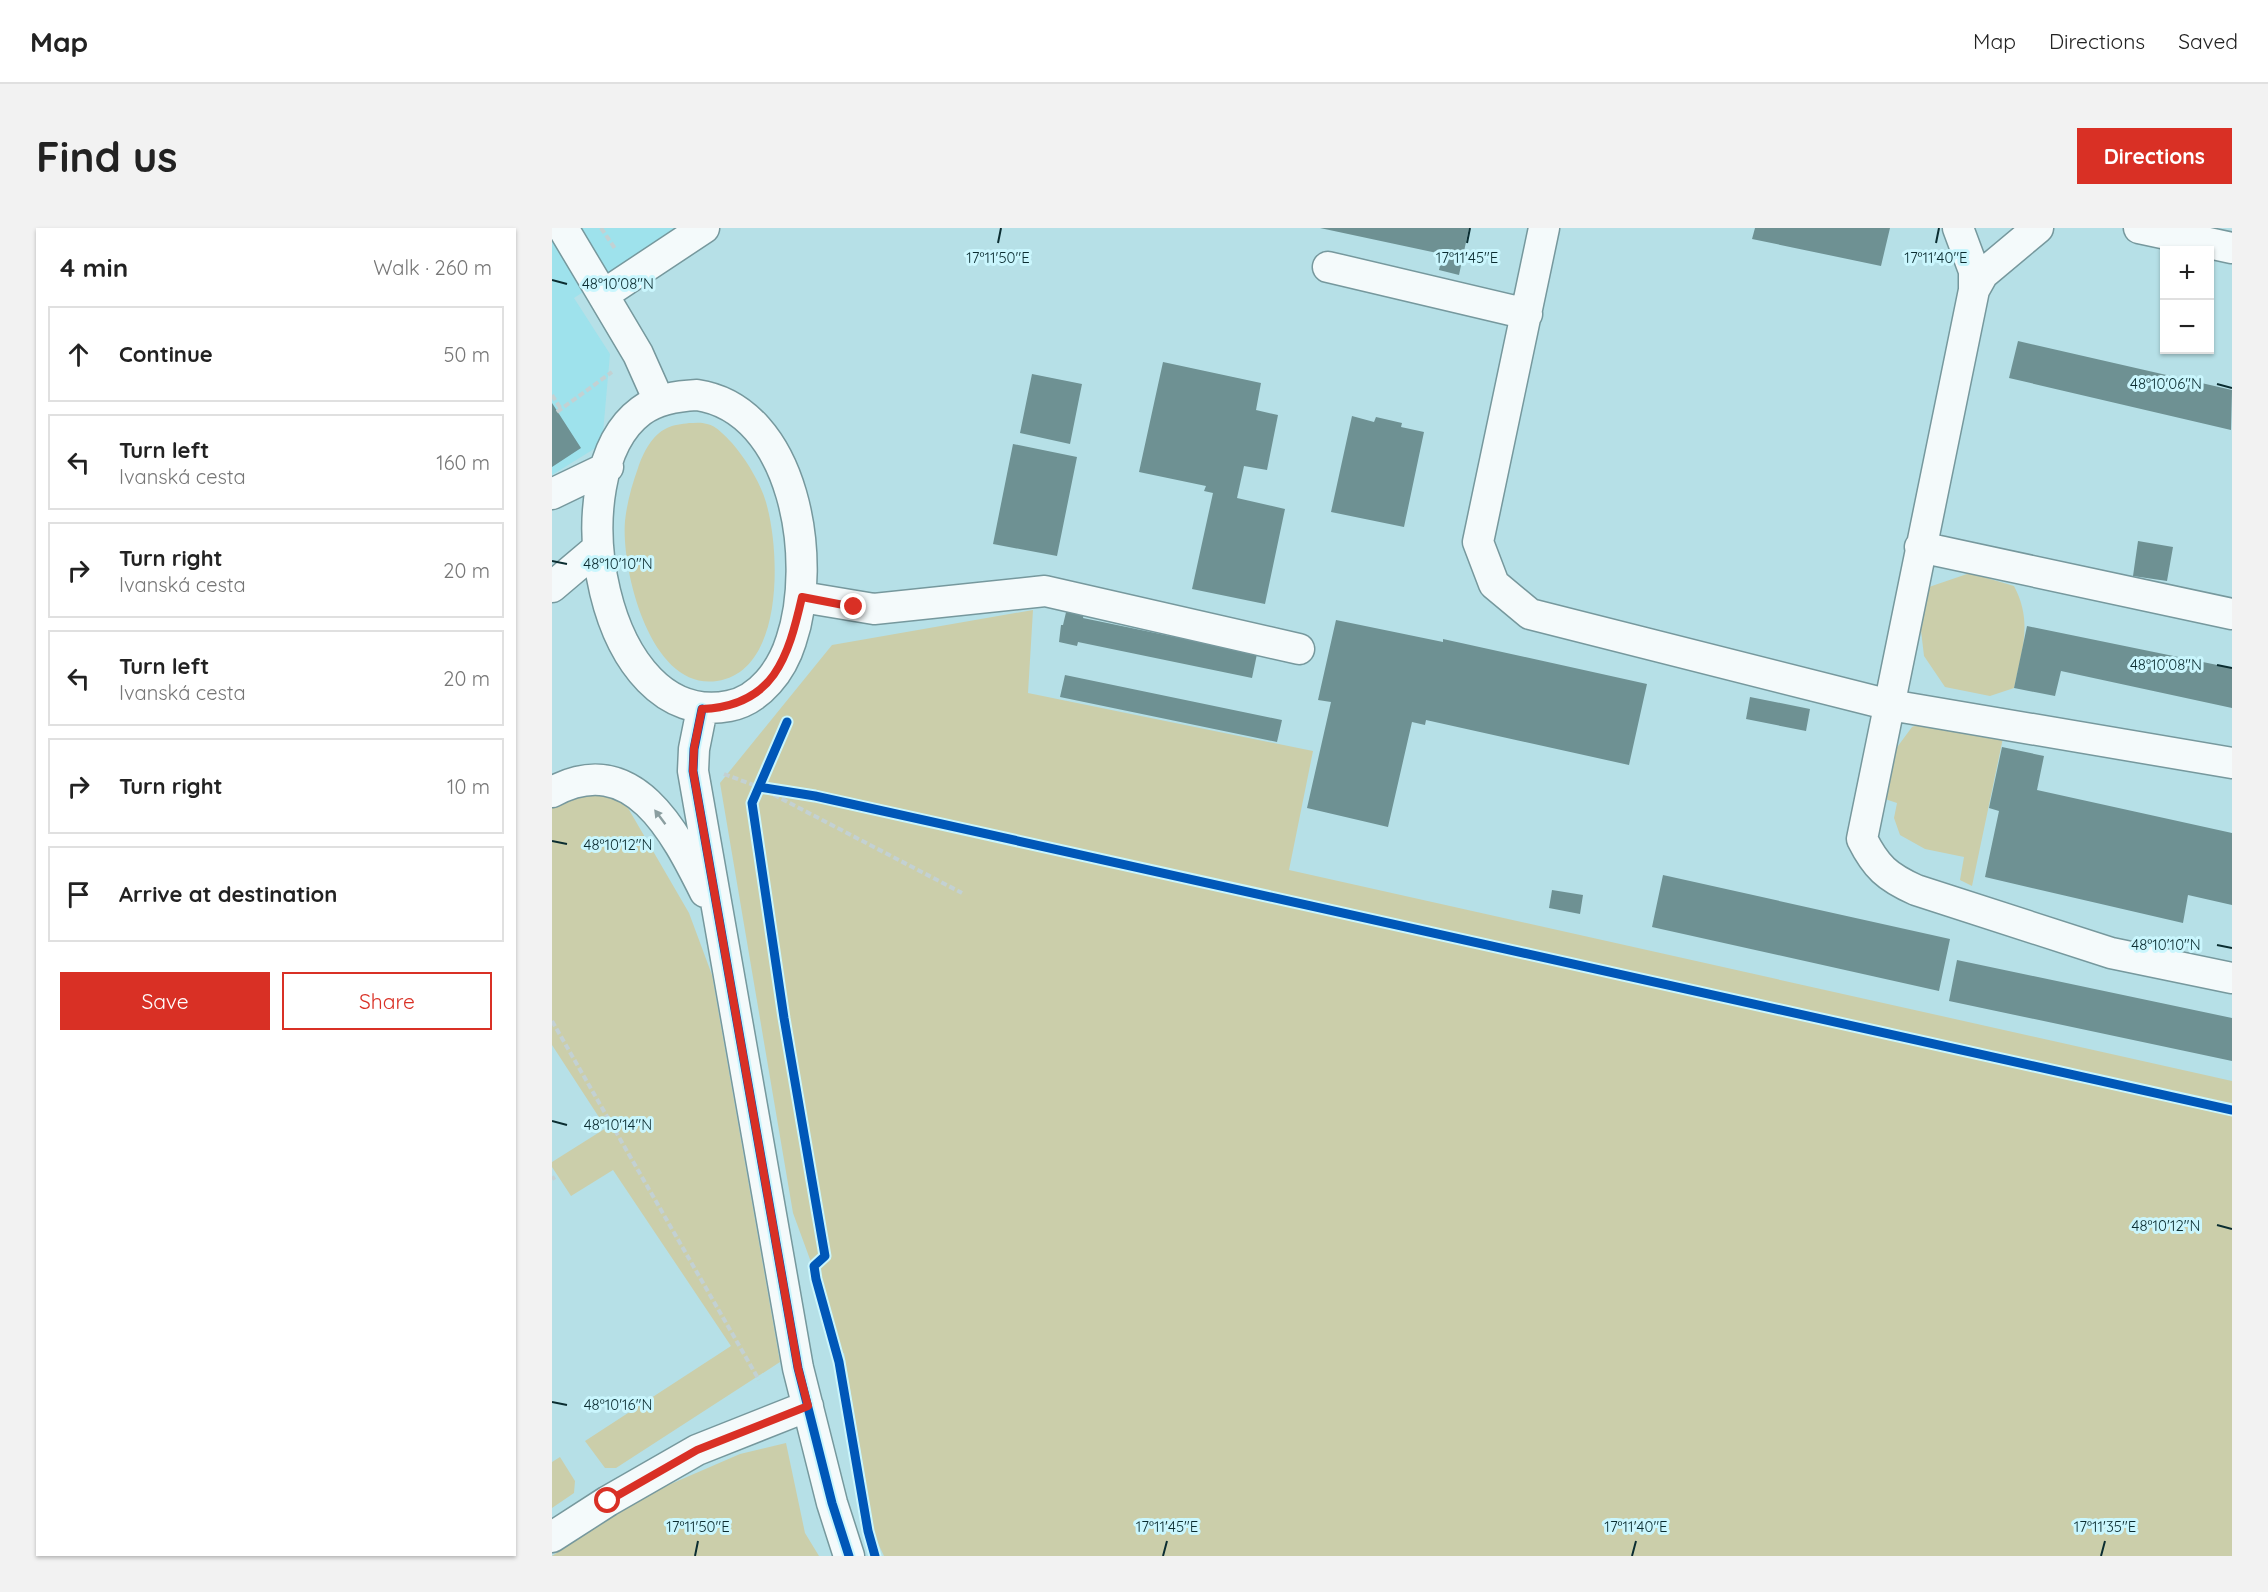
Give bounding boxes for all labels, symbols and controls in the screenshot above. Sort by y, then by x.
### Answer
text: Map [30,24,88,59]
text: Map [1973,28,2016,54]
text: Directions [2049,28,2145,54]
text: Saved [2178,28,2238,54]
button: Directions [2077,128,2232,184]
text: Find us [36,130,178,183]
map controls [2160,246,2214,354]
button: + [2160,246,2214,300]
text: 17°11'50"E [966,248,1030,267]
text: 17°11'45"E [1436,248,1498,267]
text: 17°11'40"E [1904,248,1968,267]
text: 4 min [60,251,128,284]
text: Walk · 260 m [373,255,492,280]
text: 48°10'08"N [582,274,654,293]
button: − [2160,300,2214,354]
icon: ahead [62,338,95,371]
text: Continue [119,340,213,368]
text: 50 m [444,342,490,367]
text: 48°10'06"N [2130,374,2202,393]
text: Turn left [119,436,209,464]
icon: left [62,446,95,479]
text: 160 m [436,450,490,475]
text: Ivanská cesta [119,464,246,489]
text: Turn right [119,544,223,572]
icon: right [62,554,95,587]
text: 48°10'10"N [583,554,653,573]
text: 20 m [443,558,490,583]
text: Ivanská cesta [119,572,246,597]
route end [840,593,866,619]
text: Turn left [119,652,209,680]
text: 48°10'08"N [2130,655,2202,674]
icon: left [62,662,95,695]
text: 20 m [443,666,490,691]
text: Ivanská cesta [119,680,246,705]
icon: right [62,770,95,803]
text: Turn right [119,772,223,800]
text: 10 m [447,774,490,799]
one-way arrow [655,809,667,824]
text: 48°10'12"N [584,835,652,854]
icon: arrive [62,878,95,911]
text: Arrive at destination [119,880,337,908]
text: 48°10'10"N [2131,935,2201,954]
button: Save [60,972,270,1030]
button: Share [282,972,492,1030]
text: 48°10'14"N [584,1115,652,1134]
text: 48°10'12"N [2132,1216,2200,1235]
text: 48°10'16"N [584,1395,652,1414]
route start [594,1487,620,1513]
text: 17°11'50"E [666,1517,730,1536]
text: 17°11'45"E [1136,1517,1198,1536]
text: 17°11'40"E [1604,1517,1668,1536]
text: 17°11'35"E [2074,1517,2136,1536]

